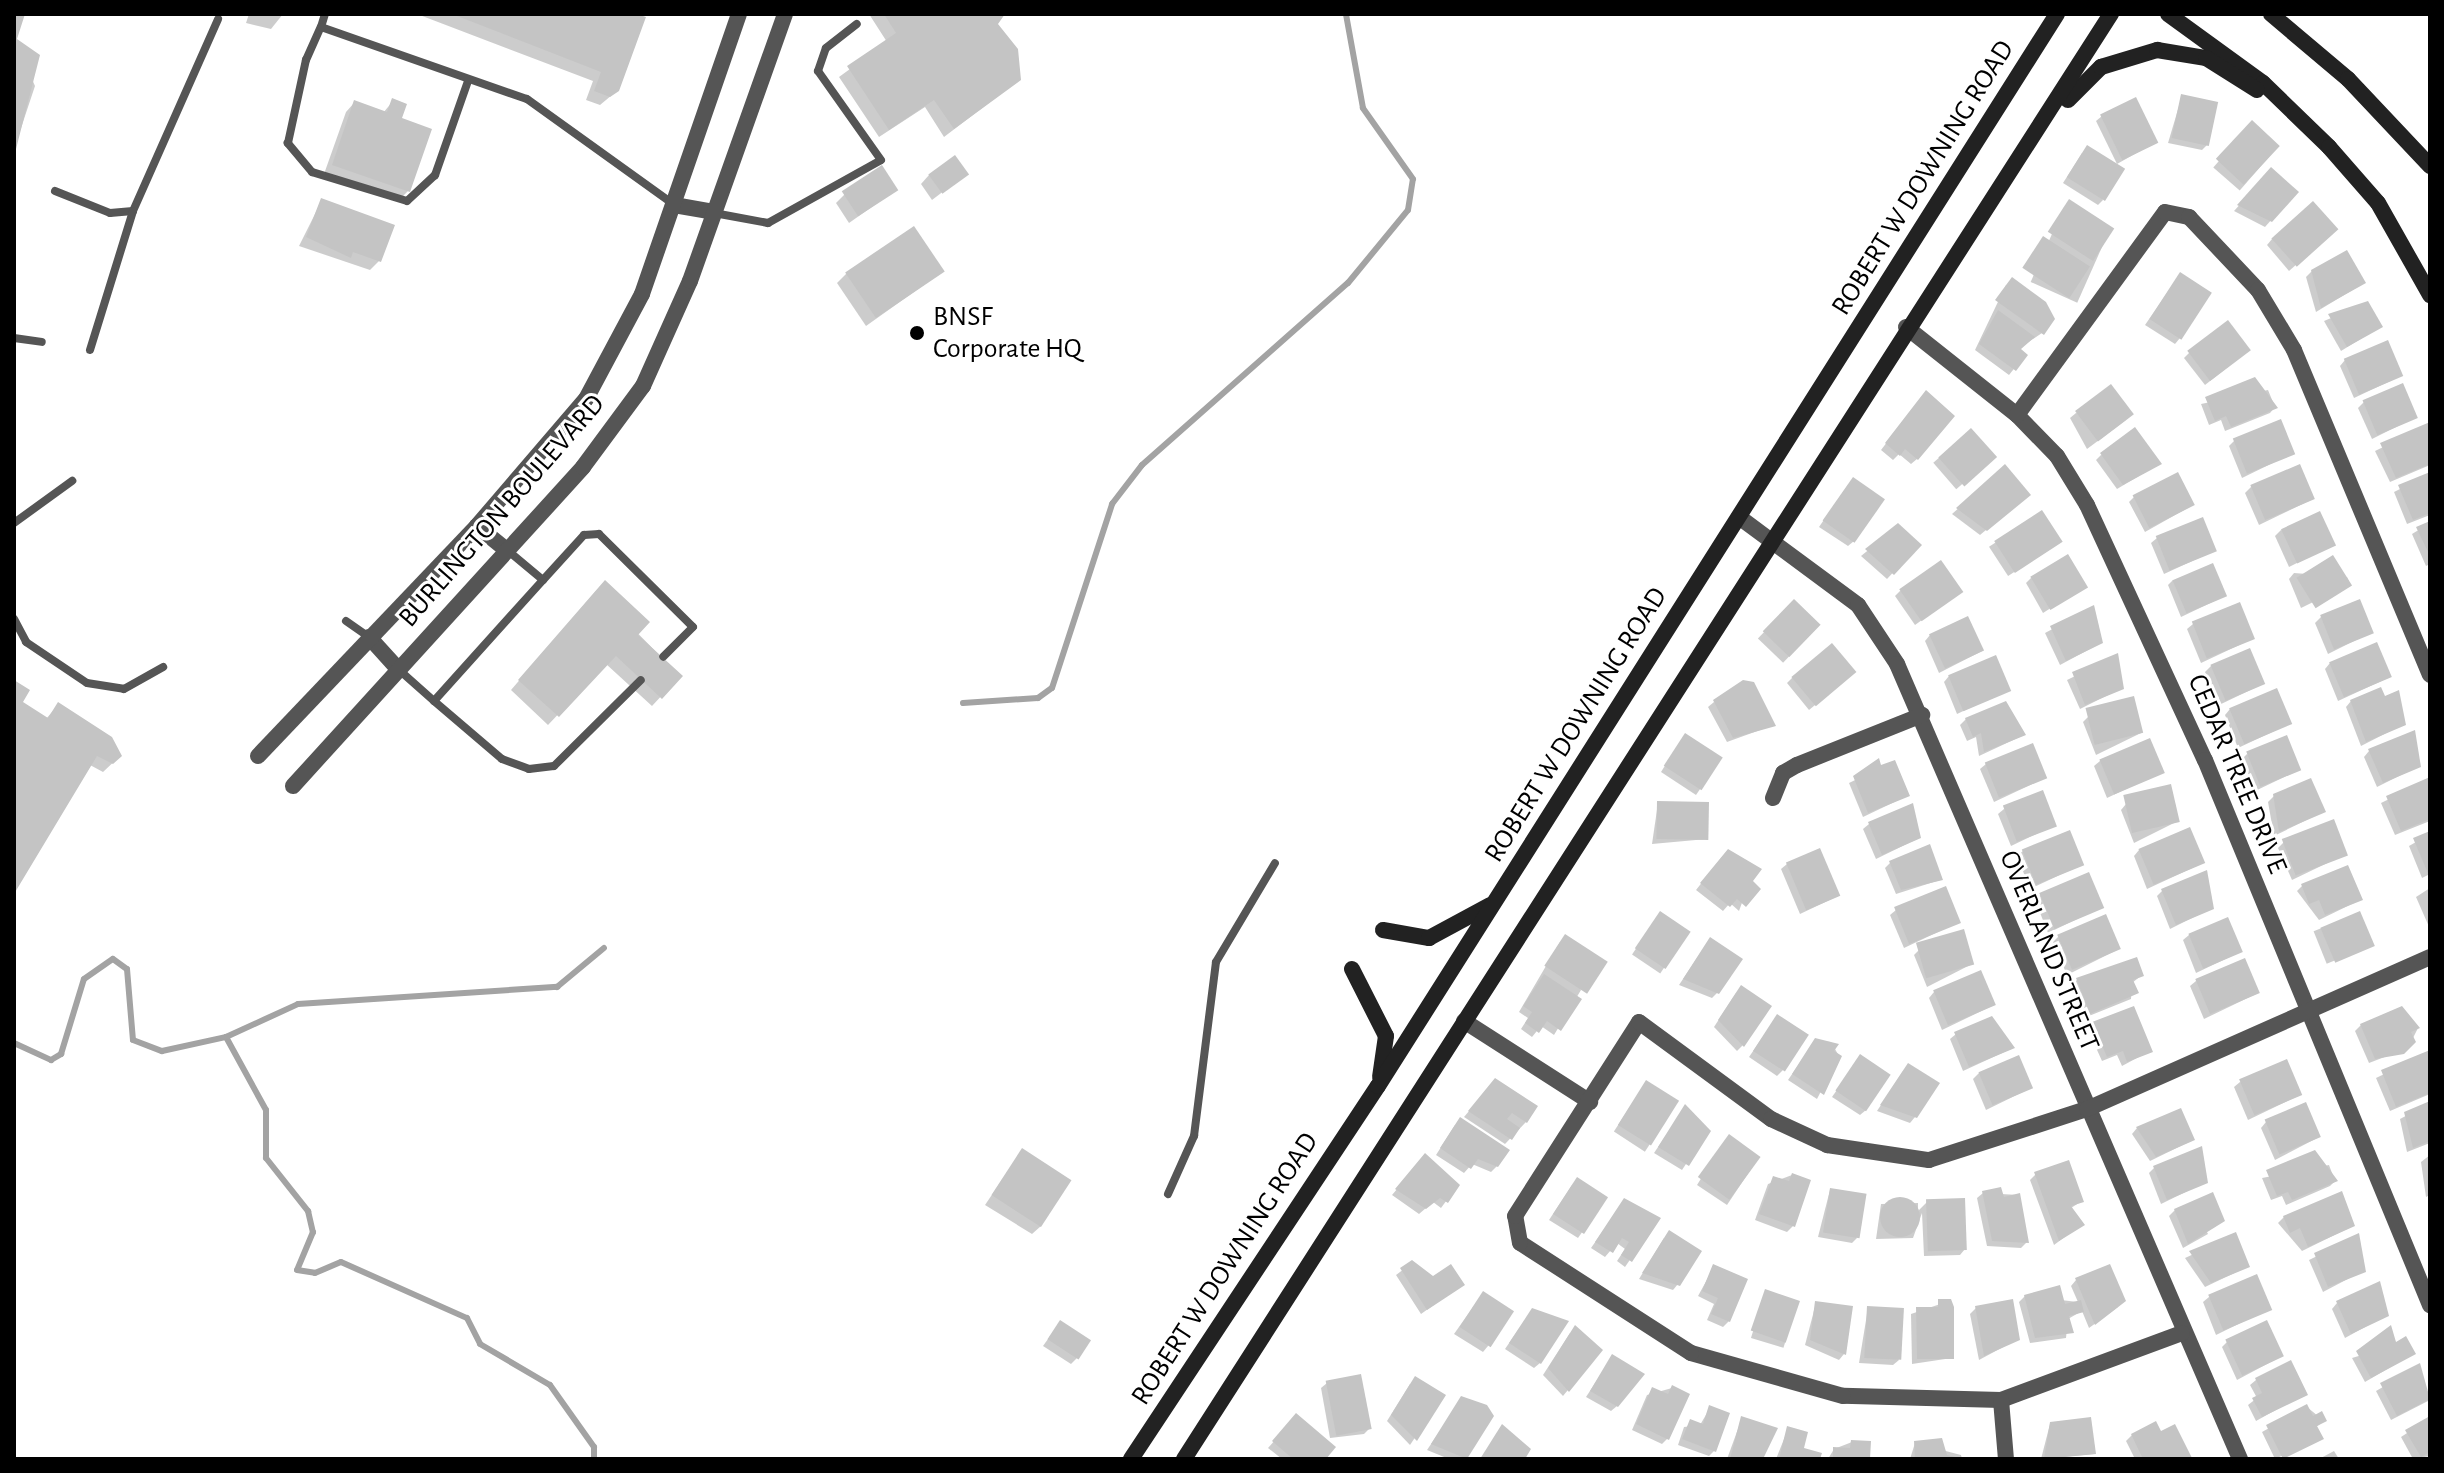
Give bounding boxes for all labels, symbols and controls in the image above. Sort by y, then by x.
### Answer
street label: ROBERT W DOWNING ROAD [1824,34,2022,322]
place label: BNSF Corporate HQ [933,300,1082,366]
marker: BNSF Corporate HQ [908,324,926,342]
street label: BURLINGTON BOULEVARD [392,388,612,634]
street label: ROBERT W DOWNING ROAD [1477,581,1675,869]
street label: CEDAR TREE DRIVE [2180,669,2294,879]
street label: OVERLAND STREET [1992,846,2106,1056]
street label: ROBERT W DOWNING ROAD [1124,1126,1326,1412]

